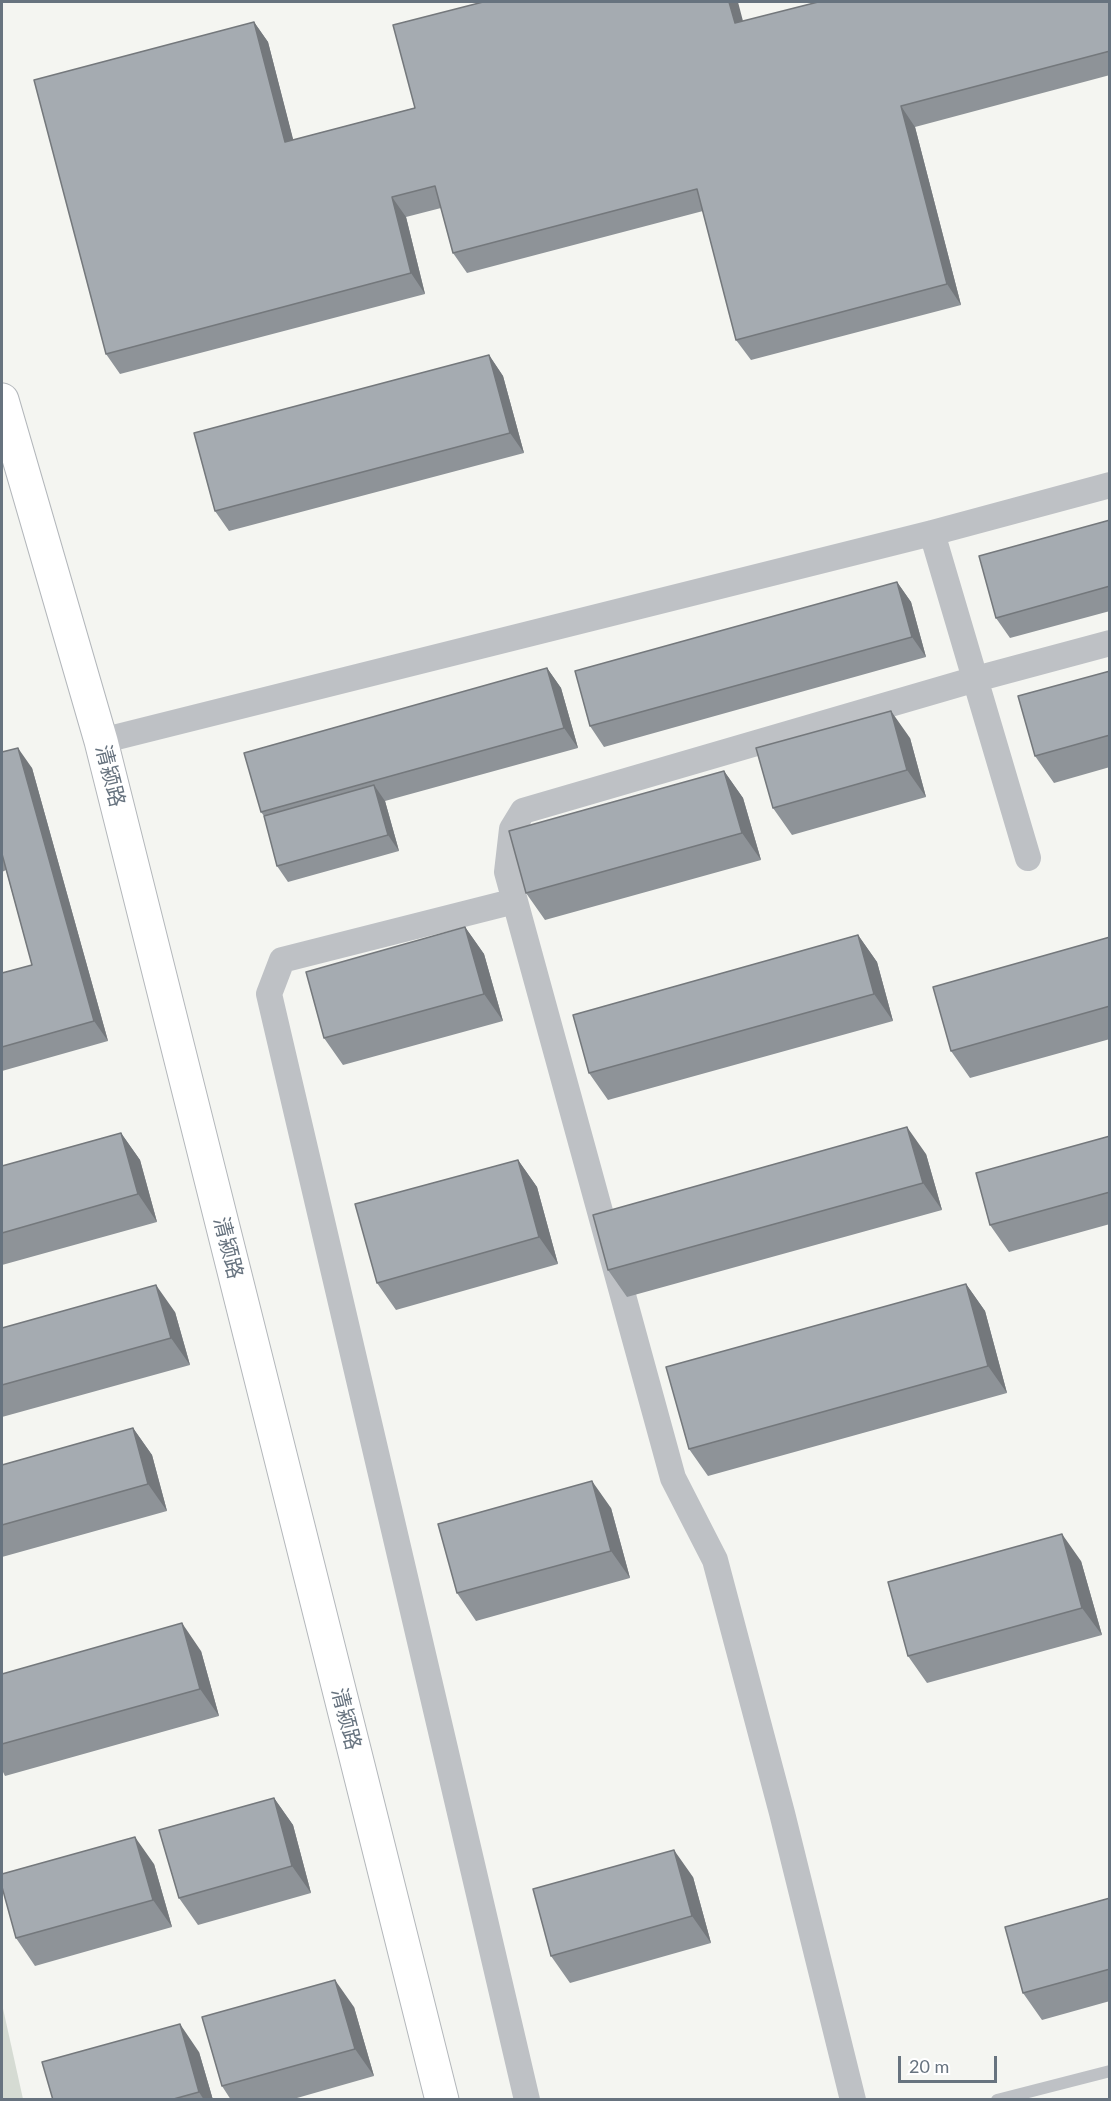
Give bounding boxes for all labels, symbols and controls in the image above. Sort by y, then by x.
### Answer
street label: 清颍路 [90,742,130,810]
street label: 清颍路 [208,1214,248,1282]
street label: 清颍路 [326,1685,366,1753]
scale bar [901,2044,1000,2082]
text: 20 m [909,2055,949,2077]

